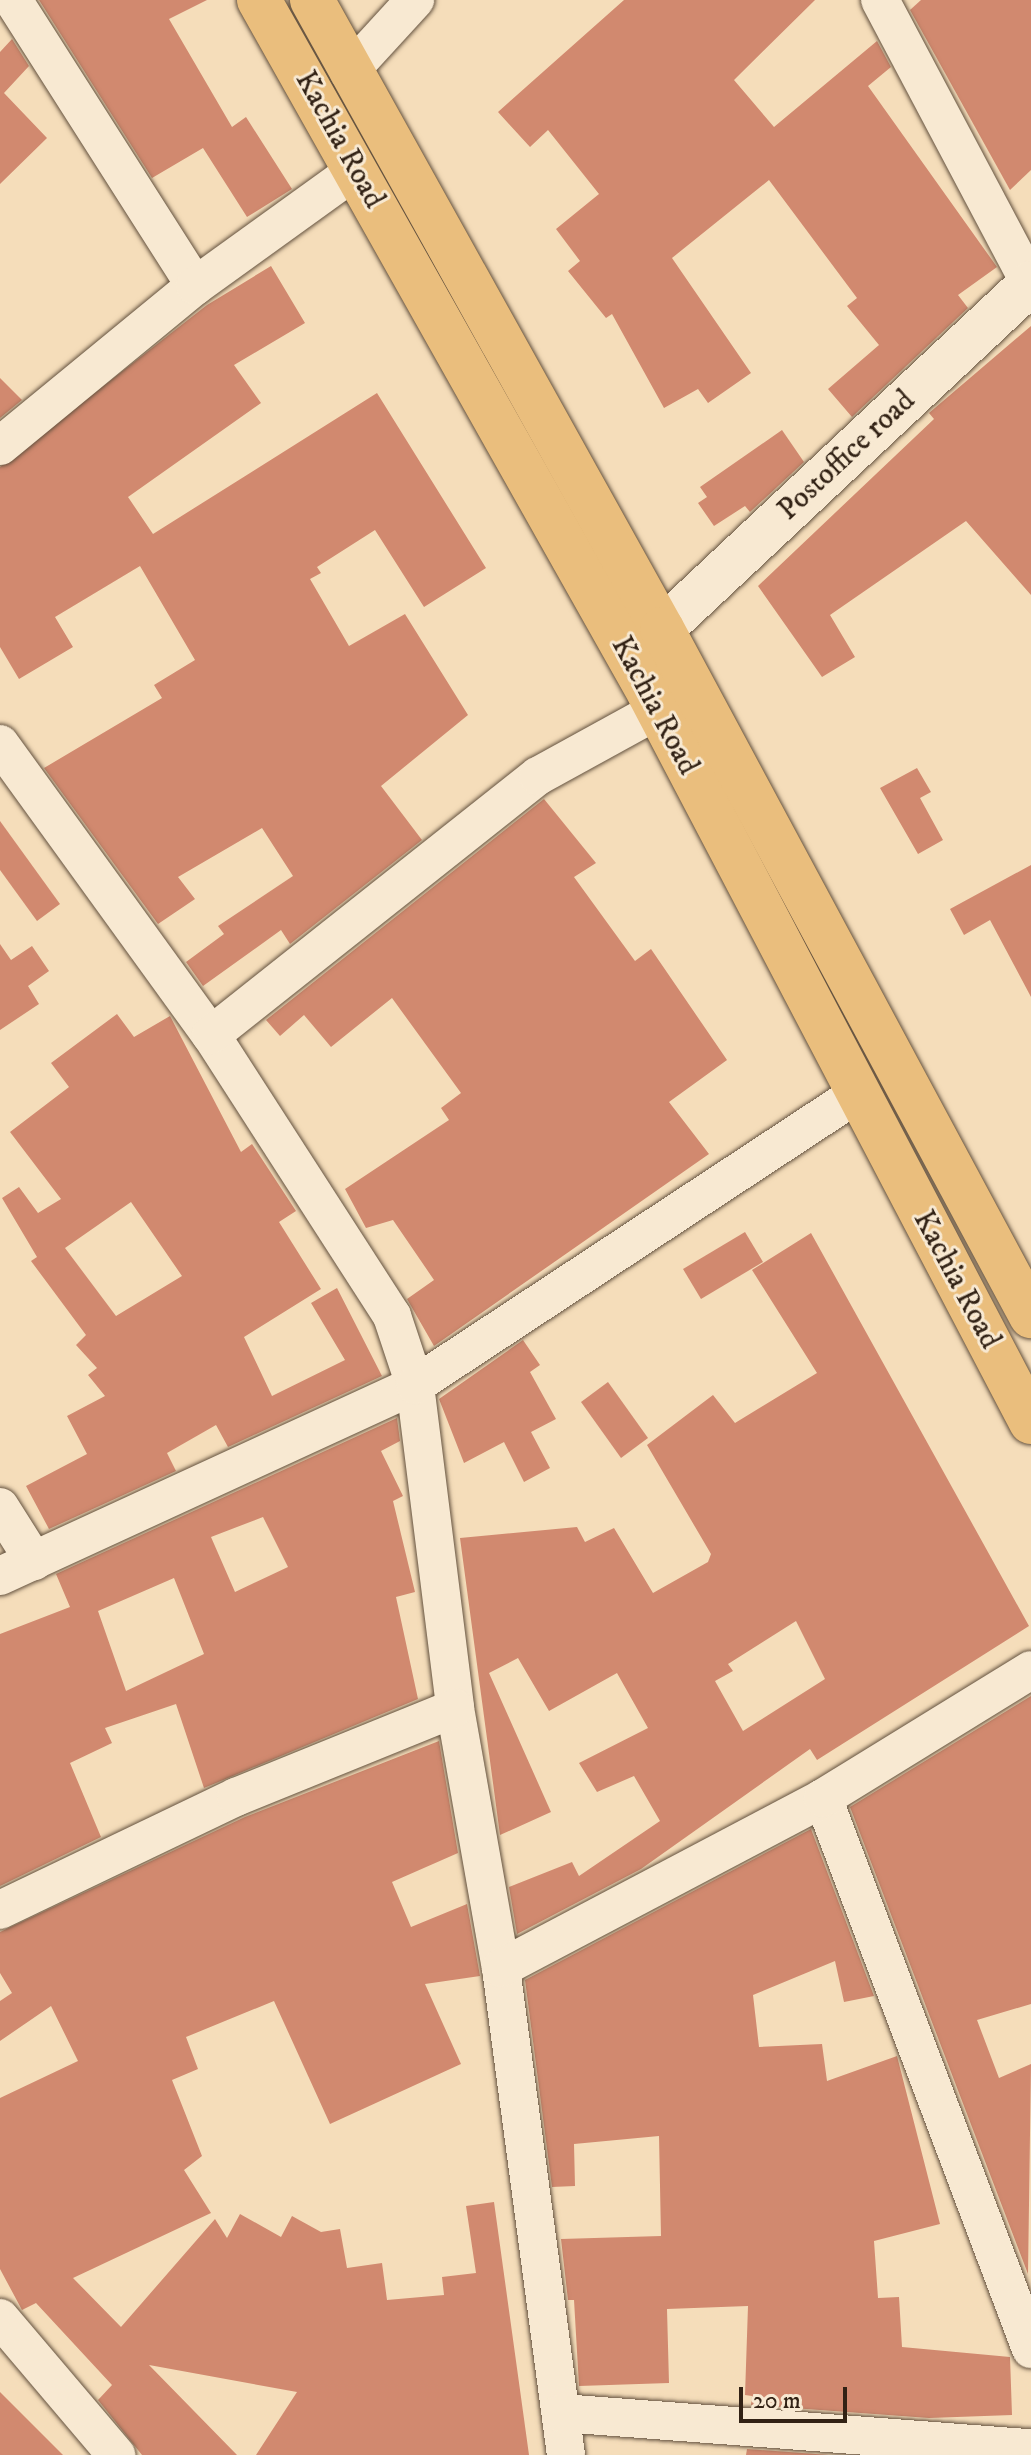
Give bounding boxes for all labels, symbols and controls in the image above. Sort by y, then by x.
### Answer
street label: Kachia Road [287,65,391,215]
street label: Postoffice road [771,383,923,529]
street label: Kachia Road [603,631,705,781]
street label: Kachia Road [905,1205,1007,1355]
scale bar [743,2371,851,2421]
text: 20 m [753,2386,801,2416]

